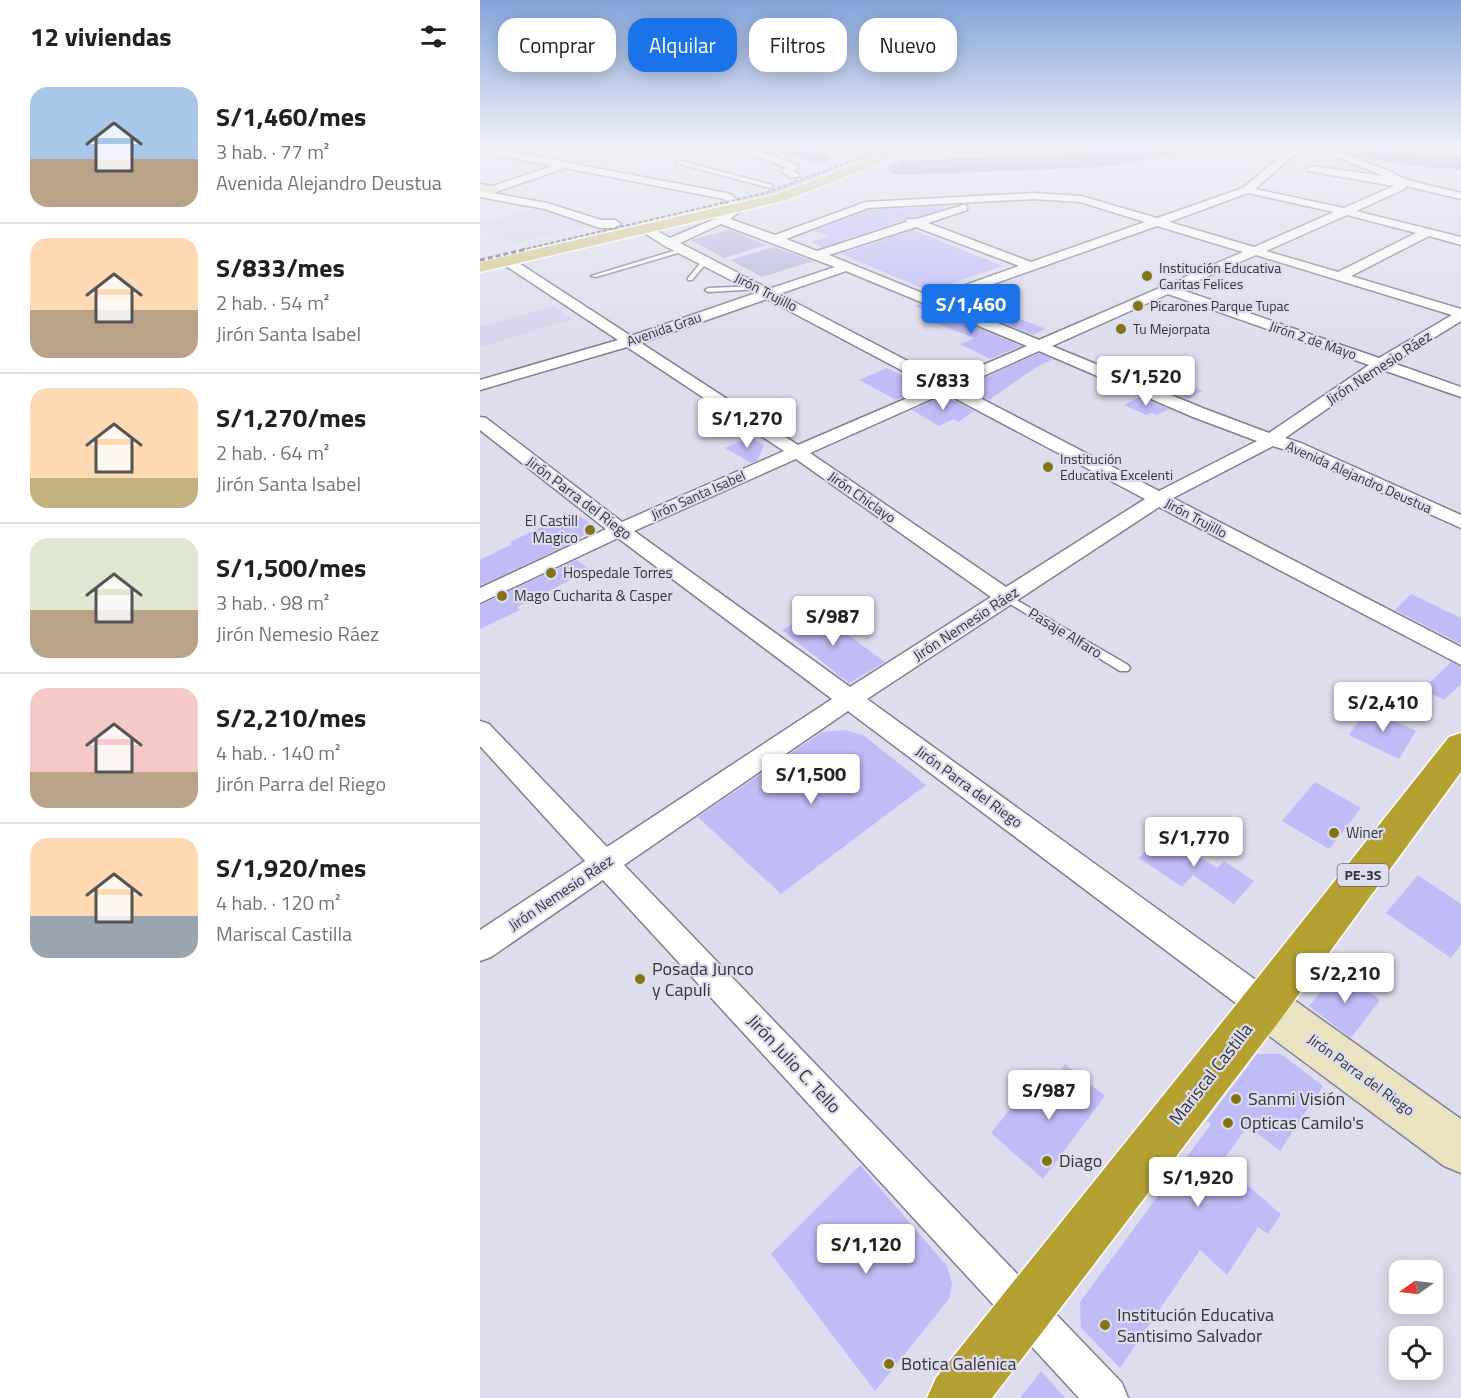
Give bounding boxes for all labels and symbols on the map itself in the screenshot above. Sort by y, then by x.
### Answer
place label: Institución Educativa Caritas Felices [1159,257,1281,294]
street label: Jirón Trujillo [731,267,801,316]
marker: Institución Educativa Caritas Felices [1140,269,1154,283]
pin: S/1,460 [916,284,1026,335]
place label: Picarones Parque Tupac [1150,295,1290,316]
marker: Picarones Parque Tupac [1131,299,1145,313]
street label: Avenida Grau [624,306,704,351]
street label: Jirón 2 de Mayo [1267,315,1360,364]
place label: Tu Mejorpata [1133,318,1210,339]
marker: Tu Mejorpata [1114,322,1128,336]
street label: Jirón Nemesio Ráez [1321,325,1436,411]
pin: S/1,520 [1091,356,1201,407]
pin: S/833 [901,360,985,411]
pin: S/1,270 [692,398,802,449]
street label: Avenida Alejandro Deustua [1283,435,1436,518]
place label: Institución Educativa Excelenti [1060,448,1173,485]
street label: Jirón Parra del Riego [521,450,637,545]
marker: Institución Educativa Excelenti [1041,460,1055,474]
street label: Jirón Santa Isabel [647,464,748,525]
street label: Jirón Chiclayo [824,466,900,528]
street label: Jirón Trujillo [1161,492,1231,543]
place label: El Castill Magico [525,509,578,549]
marker: El Castill Magico [583,523,597,537]
place label: Hospedale Torres [563,561,672,584]
marker: Hospedale Torres [544,566,558,580]
street label: Jirón Nemesio Ráez [908,581,1023,667]
place label: Mago Cucharita & Casper [514,584,673,607]
marker: Mago Cucharita & Casper [495,589,509,603]
pin: S/987 [791,596,875,647]
street label: Pasaje Alfaro [1024,601,1107,664]
pin: S/2,410 [1328,682,1438,733]
street label: Jirón Parra del Riego [911,740,1028,833]
pin: S/1,500 [756,754,866,805]
pin: S/1,770 [1139,817,1249,868]
place label: Winer [1346,821,1383,844]
marker: Winer [1327,826,1341,840]
street label: Jirón Nemesio Ráez [504,849,618,936]
road number: PE-3S [1338,864,1388,886]
pin: S/2,210 [1290,953,1400,1004]
place label: Posada Junco y Capuli [652,955,754,1003]
marker: Posada Junco y Capuli [633,972,647,986]
street label: Jirón Julio C. Tello [741,1008,848,1119]
street label: Mariscal Castilla [1162,1017,1259,1130]
street label: Jirón Parra del Riego [1303,1028,1420,1121]
pin: S/987 [1007,1070,1091,1121]
place label: Sanmi Visión [1248,1085,1345,1112]
marker: Sanmi Visión [1229,1092,1243,1106]
place label: Opticas Camilo's [1240,1109,1364,1136]
marker: Opticas Camilo's [1221,1116,1235,1130]
place label: Diago [1059,1147,1102,1174]
marker: Diago [1040,1154,1054,1168]
pin: S/1,920 [1143,1157,1253,1208]
pin: S/1,120 [811,1224,921,1275]
north arrow [1389,1260,1443,1314]
place label: Institución Educativa Santisimo Salvador [1117,1301,1274,1349]
marker: Institución Educativa Santisimo Salvador [1098,1318,1112,1332]
place label: Botica Galénica [901,1350,1016,1377]
marker: Botica Galénica [882,1357,896,1371]

